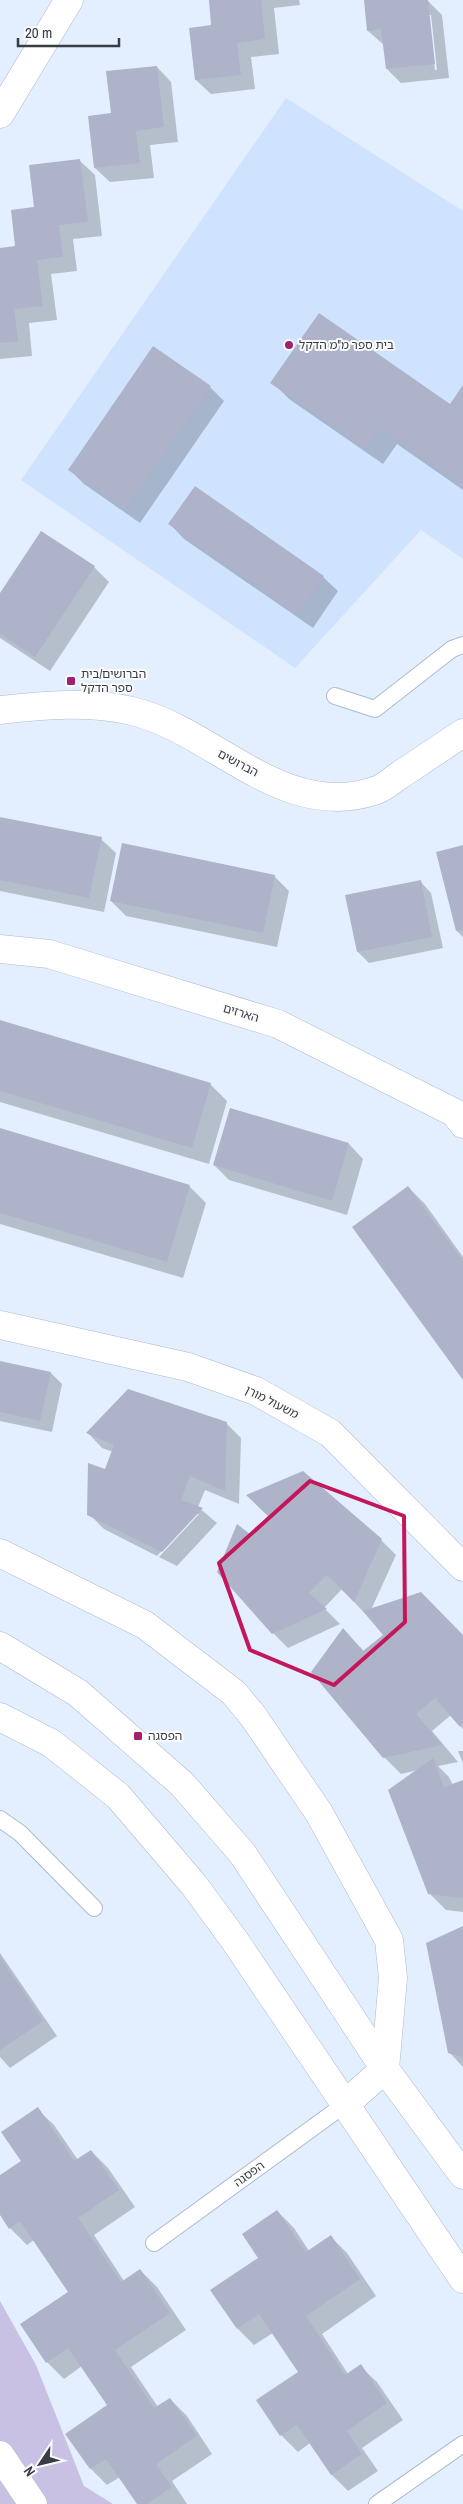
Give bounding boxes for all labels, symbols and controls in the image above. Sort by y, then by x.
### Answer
scale bar [18,15,119,47]
text: 20 m [25,22,52,43]
place label: בית ספר מ"מ הדקל [299,337,394,353]
marker: בית ספר מ"מ הדקל [283,339,295,351]
place label: הברושים/בית ספר הדקל [81,666,146,696]
marker: הברושים/בית ספר הדקל [65,675,77,687]
street label: הברושים [215,746,261,780]
street label: הארזים [221,1000,261,1026]
street label: משעול מורן [243,1382,302,1422]
place label: הפסגה [148,1728,182,1744]
marker: הפסגה [132,1730,144,1742]
street label: הפסגה [230,2157,268,2191]
north arrow [15,2439,65,2489]
text: N [20,2463,39,2480]

